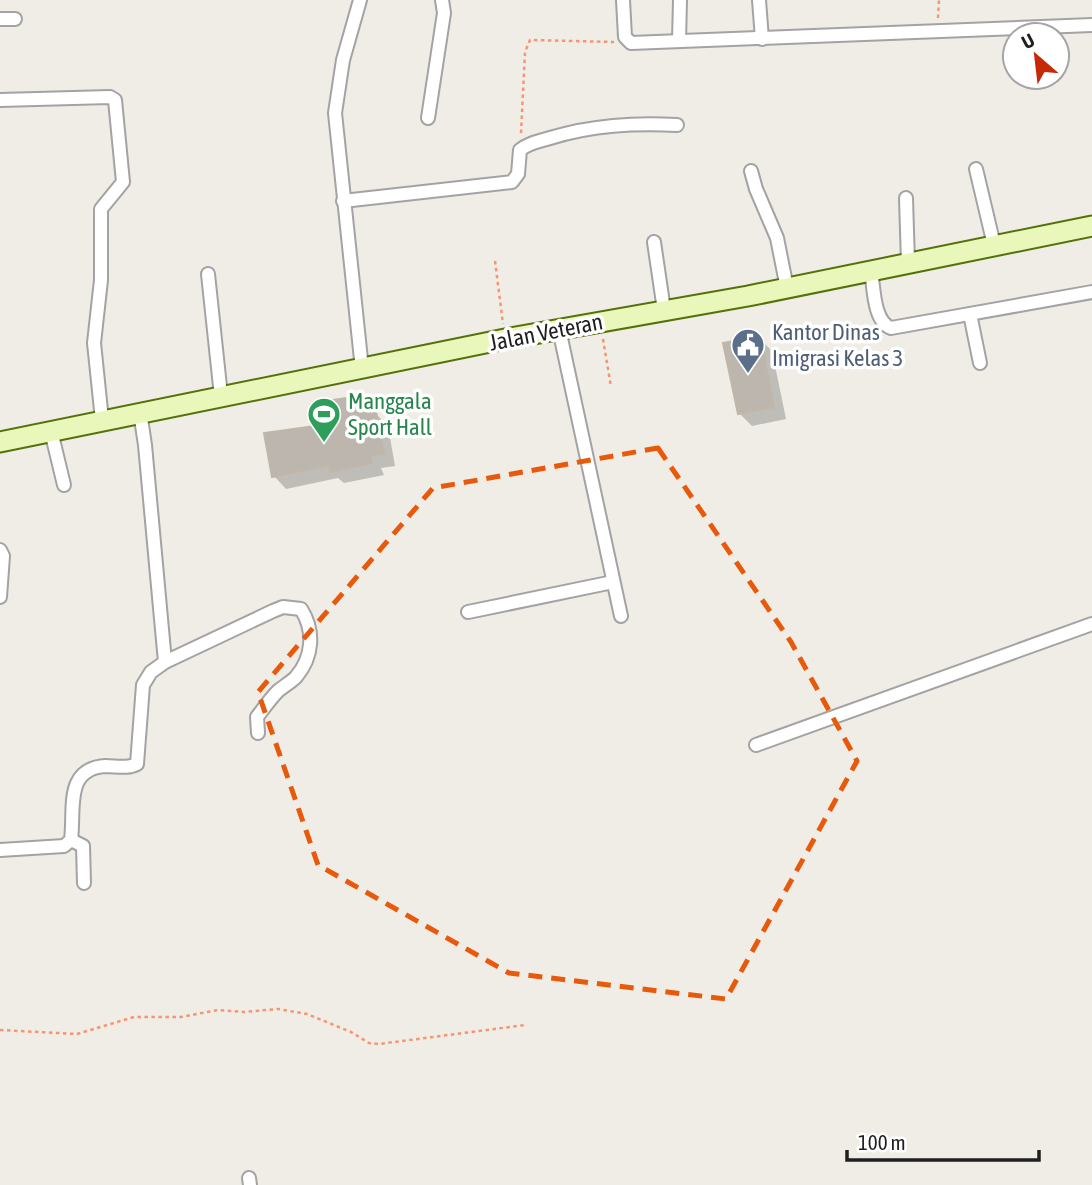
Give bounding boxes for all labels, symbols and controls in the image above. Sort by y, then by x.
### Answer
north arrow [1001,21,1071,91]
text: U [1018,29,1038,53]
street label: Jalan Veteran [487,308,605,356]
place label: Kantor Dinas Imigrasi Kelas 3 [772,319,903,371]
public building icon: Kantor Dinas Imigrasi Kelas 3 [729,326,767,375]
place label: Manggala Sport Hall [348,388,432,440]
sports icon: Manggala Sport Hall [305,395,343,444]
scale bar [847,1118,1040,1162]
text: 100 m [858,1130,906,1154]

